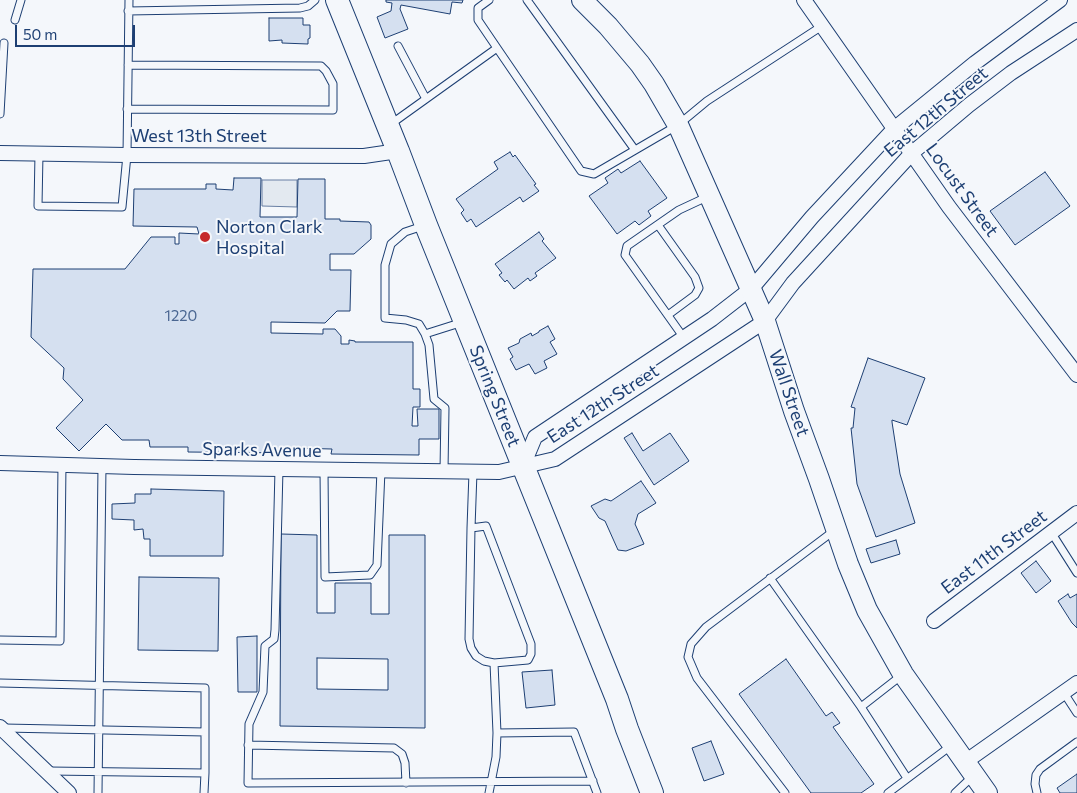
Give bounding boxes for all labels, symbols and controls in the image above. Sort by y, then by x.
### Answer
scale bar [18,15,138,47]
text: 50 m [23,25,57,43]
street label: East 12th Street [880,62,992,162]
street label: West 13th Street [131,125,267,147]
street label: Locust Street [921,139,1003,241]
place label: Norton Clark Hospital [216,216,323,258]
marker: Norton Clark Hospital [198,230,212,244]
house number: 1220 [165,307,197,325]
street label: Spring Street [465,342,525,450]
street label: Wall Street [764,347,814,439]
street label: East 12th Street [543,360,663,448]
street label: Sparks Avenue [202,438,322,462]
street label: East 11th Street [937,505,1051,599]

